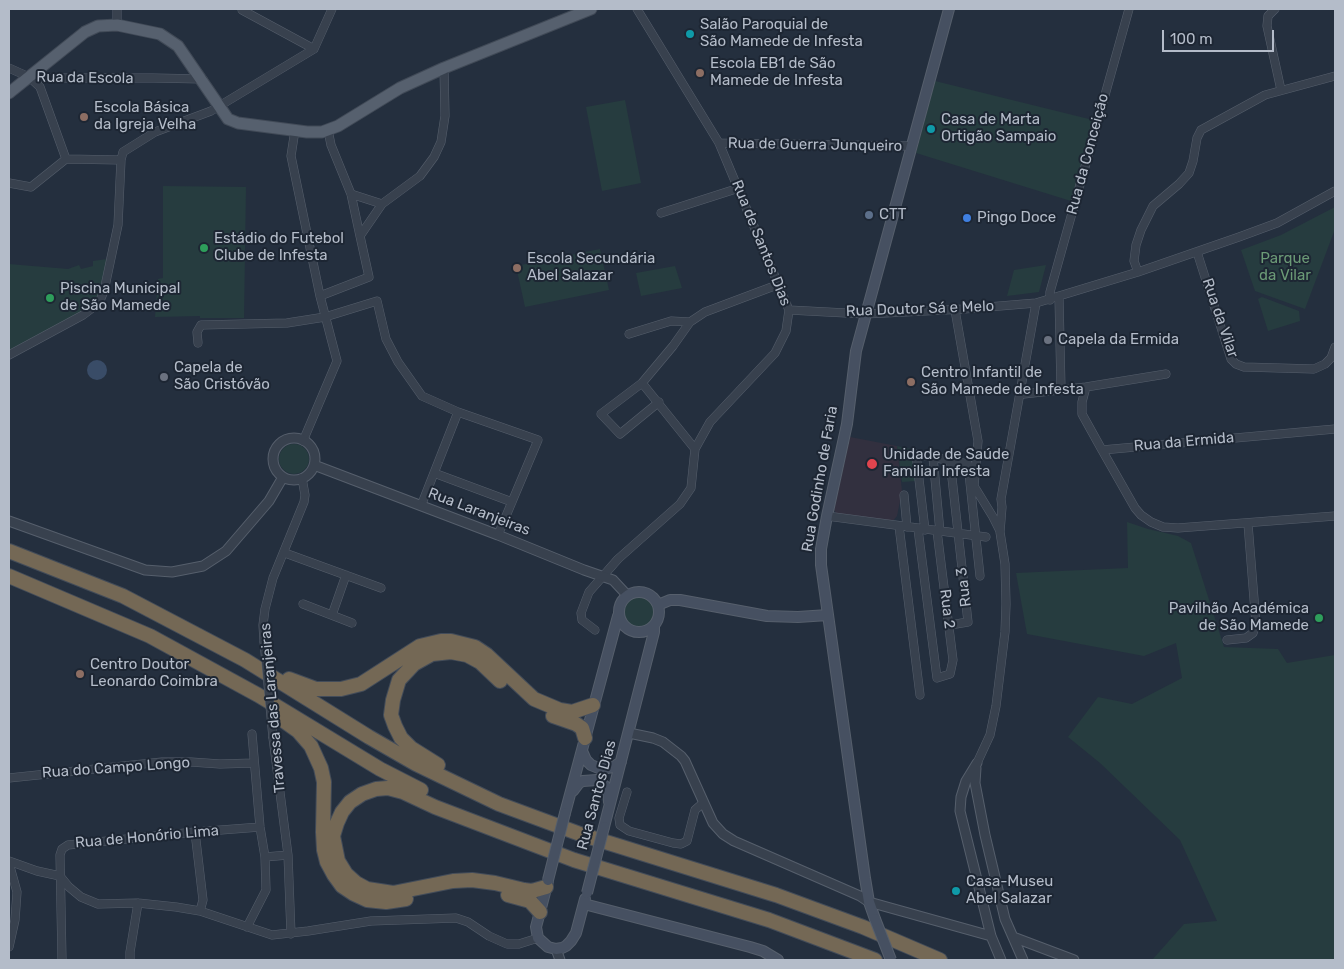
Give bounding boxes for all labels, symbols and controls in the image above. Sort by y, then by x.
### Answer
place label: Salão Paroquial de São Mamede de Infesta [700,16,863,51]
scale bar [1164,20,1276,52]
marker: Salão Paroquial de São Mamede de Infesta [684,28,696,40]
text: 100 m [1170,30,1212,48]
place label: Escola EB1 de São Mamede de Infesta [710,55,843,90]
marker: Escola EB1 de São Mamede de Infesta [694,67,706,79]
street label: Rua da Escola [36,68,134,88]
street label: Rua da Conceição [1063,91,1113,217]
place label: Escola Básica da Igreja Velha [94,99,196,134]
marker: Escola Básica da Igreja Velha [78,111,90,123]
place label: Casa de Marta Ortigão Sampaio [941,111,1056,146]
marker: Casa de Marta Ortigão Sampaio [925,123,937,135]
street label: Rua de Guerra Junqueiro [728,134,902,156]
street label: Rua de Santos Dias [728,177,794,309]
place label: CTT [879,206,906,224]
marker: CTT [863,209,875,221]
place label: Pingo Doce [977,209,1056,227]
marker: Pingo Doce [961,212,973,224]
place label: Estádio do Futebol Clube de Infesta [214,230,344,265]
marker: Estádio do Futebol Clube de Infesta [198,242,210,254]
place label: Escola Secundária Abel Salazar [527,250,655,285]
park label: Parque da Vilar [1259,250,1311,285]
marker: Escola Secundária Abel Salazar [511,262,523,274]
street label: Rua da Vilar [1198,276,1242,360]
place label: Piscina Municipal de São Mamede [60,280,180,315]
marker: Piscina Municipal de São Mamede [44,292,56,304]
street label: Rua Doutor Sá e Melo [845,297,995,321]
place label: Capela da Ermida [1058,331,1179,349]
marker: Capela da Ermida [1042,334,1054,346]
place label: Capela de São Cristóvão [174,359,270,394]
place label: Centro Infantil de São Mamede de Infesta [921,364,1084,399]
marker: Capela de São Cristóvão [158,371,170,383]
marker: Centro Infantil de São Mamede de Infesta [905,376,917,388]
street label: Rua Godinho de Faria [798,405,842,553]
street label: Rua da Ermida [1133,429,1235,455]
place label: Unidade de Saúde Familiar Infesta [883,446,1009,481]
marker: Unidade de Saúde Familiar Infesta [865,457,879,471]
street label: Rua Laranjeiras [425,484,533,540]
street label: Rua 3 [953,566,975,608]
street label: Rua 2 [936,588,958,630]
place label: Pavilhão Académica de São Mamede [1169,600,1309,635]
marker: Pavilhão Académica de São Mamede [1313,612,1325,624]
street label: Travessa das Laranjeiras [257,622,289,794]
place label: Centro Doutor Leonardo Coimbra [90,656,218,691]
marker: Centro Doutor Leonardo Coimbra [74,668,86,680]
street label: Rua Santos Dias [574,738,620,852]
street label: Rua do Campo Longo [41,754,191,782]
street label: Rua de Honório Lima [74,822,220,852]
place label: Casa-Museu Abel Salazar [966,873,1053,908]
marker: Casa-Museu Abel Salazar [950,885,962,897]

